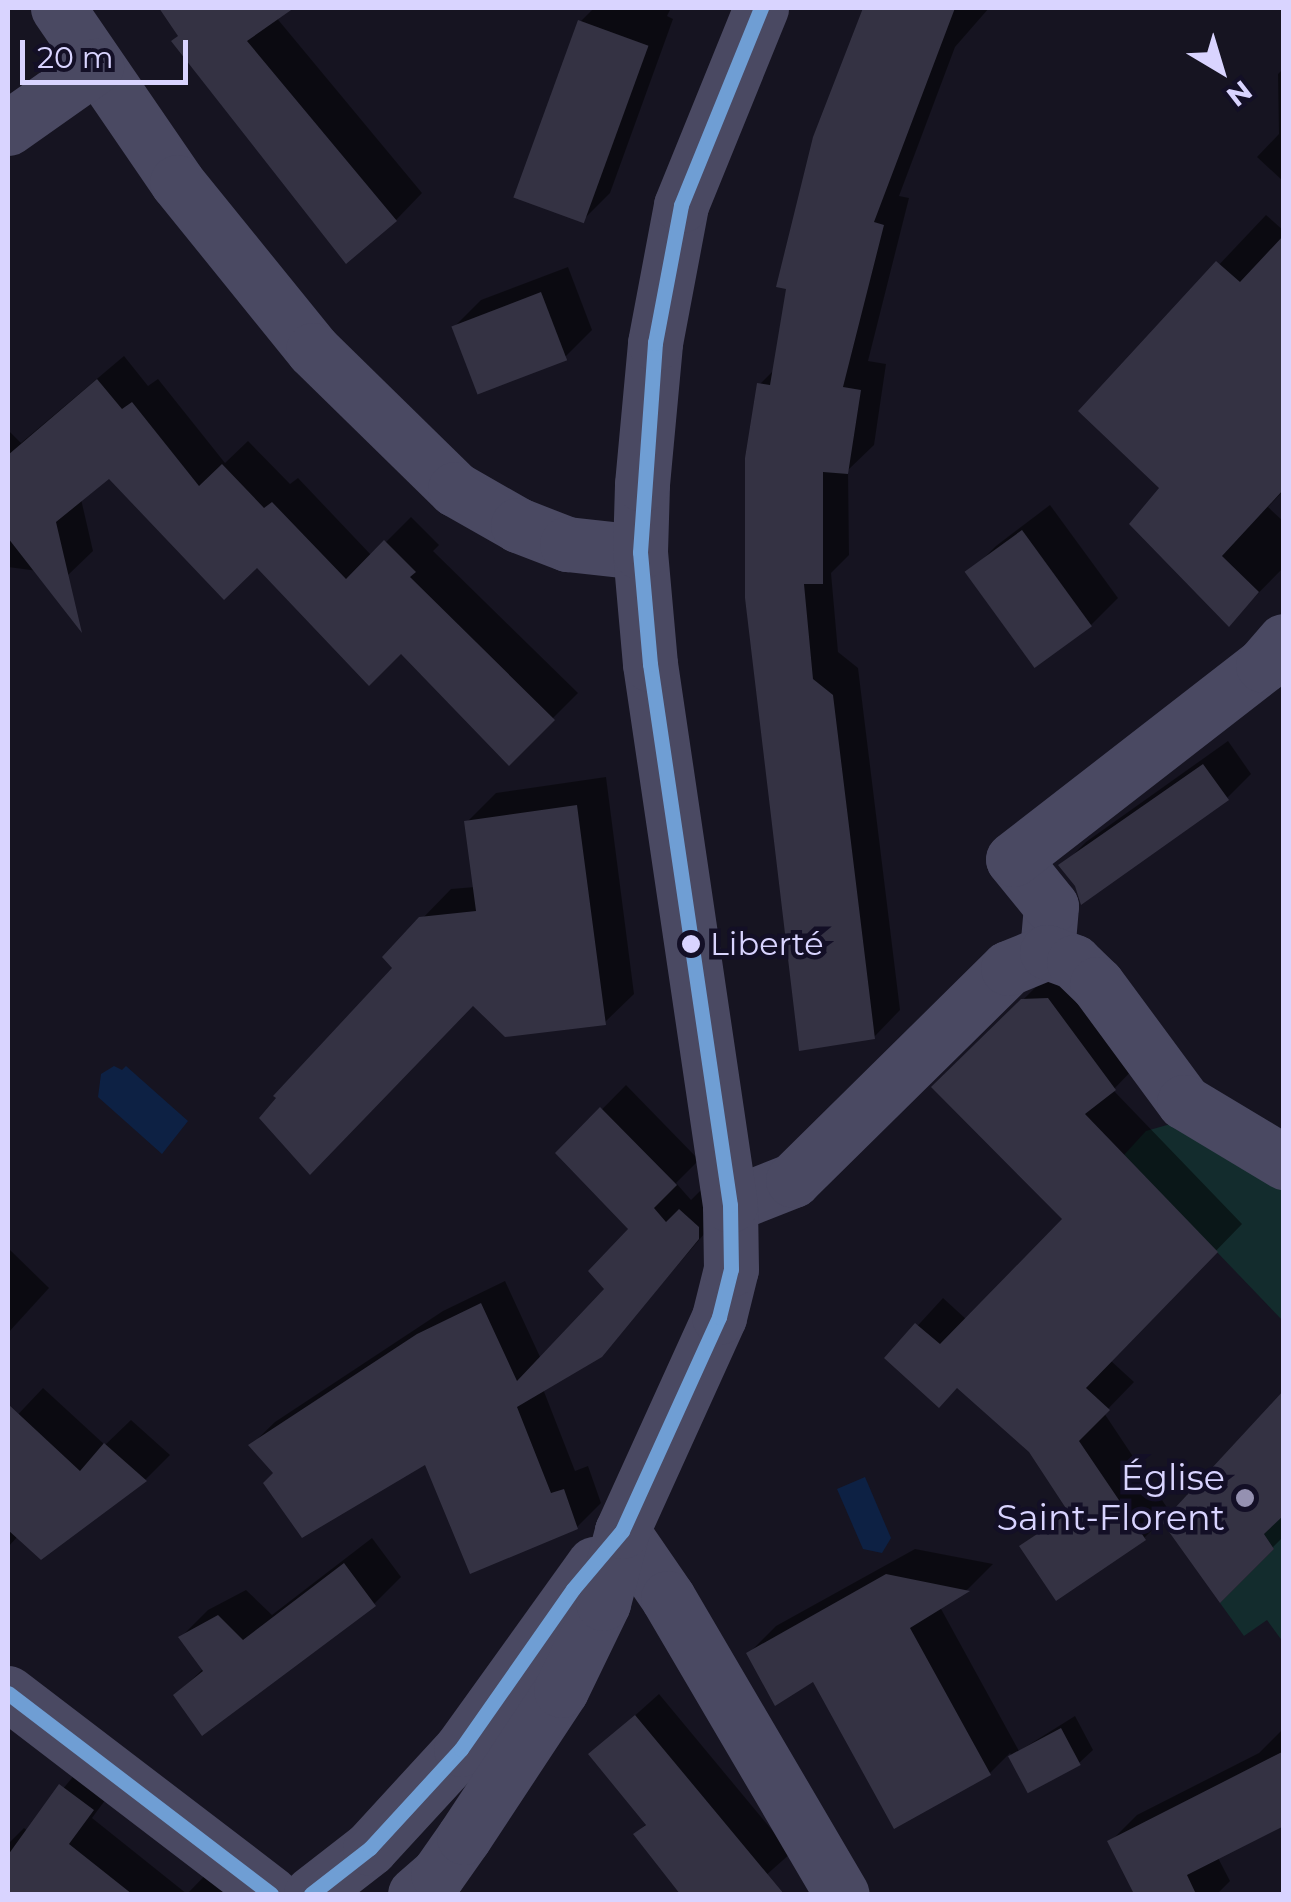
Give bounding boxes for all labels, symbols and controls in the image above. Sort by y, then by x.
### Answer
scale bar [25,20,192,82]
north arrow [1171,20,1271,120]
text: 20 m [37,39,114,76]
text: N [1220,73,1259,114]
place label: Liberté [710,925,824,963]
marker: Liberté [681,934,701,954]
place label: Église Saint-Florent [996,1457,1225,1539]
marker: Église Saint-Florent [1234,1487,1256,1509]

